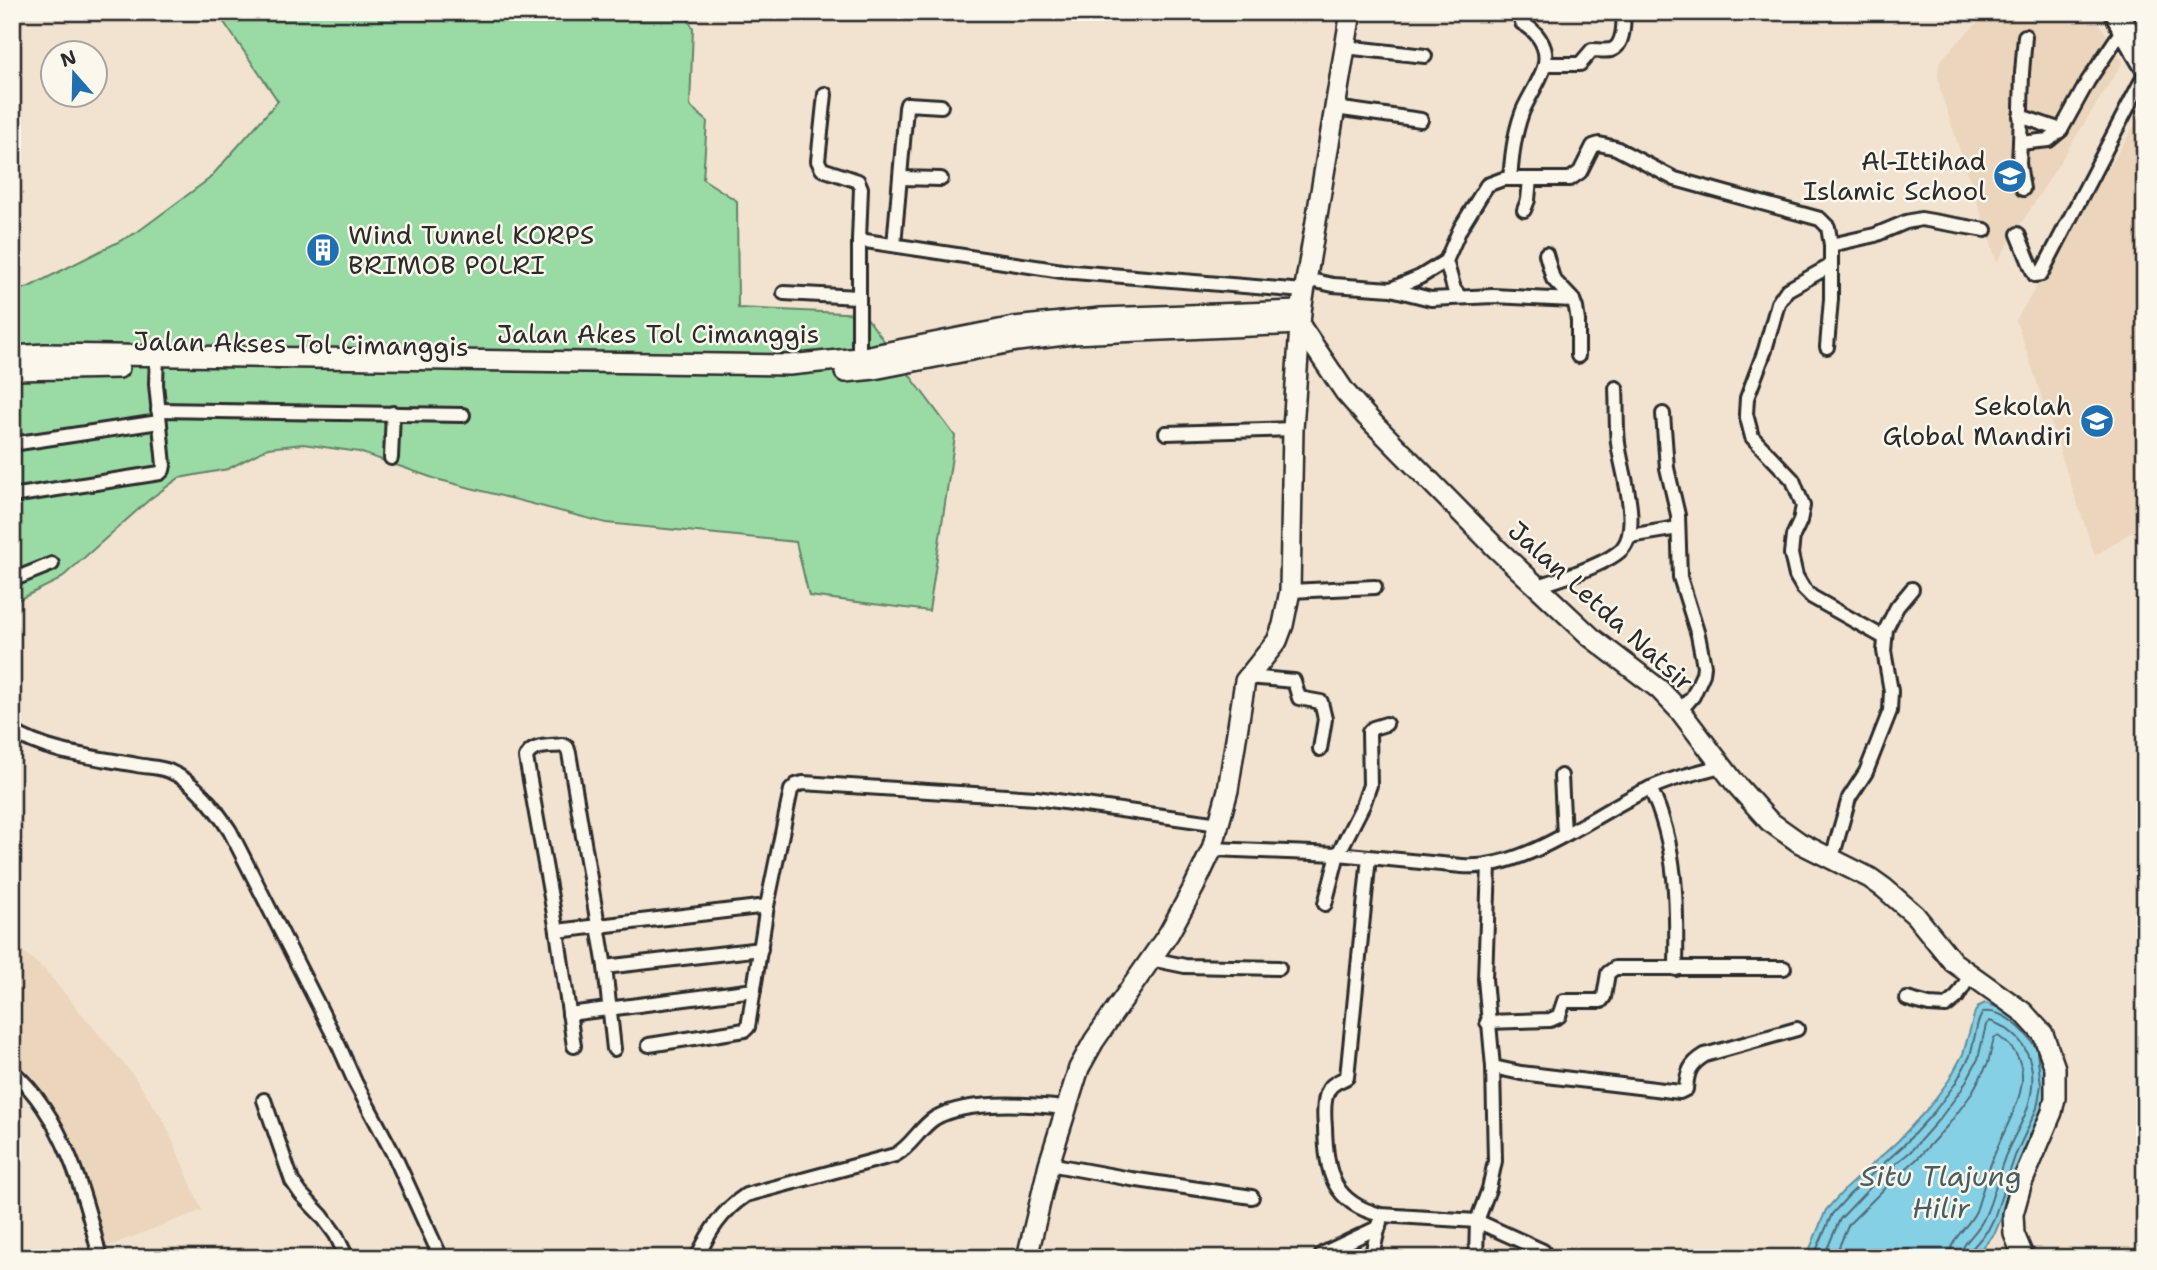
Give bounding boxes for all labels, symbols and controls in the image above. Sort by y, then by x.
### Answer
north arrow [38,38,108,108]
text: N [57,44,80,73]
place label: Al-Ittihad Islamic School [1803,143,1986,208]
school or university icon: Al-Ittihad Islamic School [1991,157,2029,195]
place label: Wind Tunnel KORPS BRIMOB POLRI [348,217,594,282]
building icon: Wind Tunnel KORPS BRIMOB POLRI [304,231,342,269]
street label: Jalan Akes Tol Cimanggis [497,316,819,351]
street label: Jalan Akses Tol Cimanggis [133,323,469,364]
place label: Sekolah Global Mandiri [1882,388,2072,453]
school or university icon: Sekolah Global Mandiri [2078,402,2116,440]
street label: Jalan Letda Natsir [1501,513,1702,698]
water label: Situ Tlajung Hilir [1860,1157,2022,1227]

